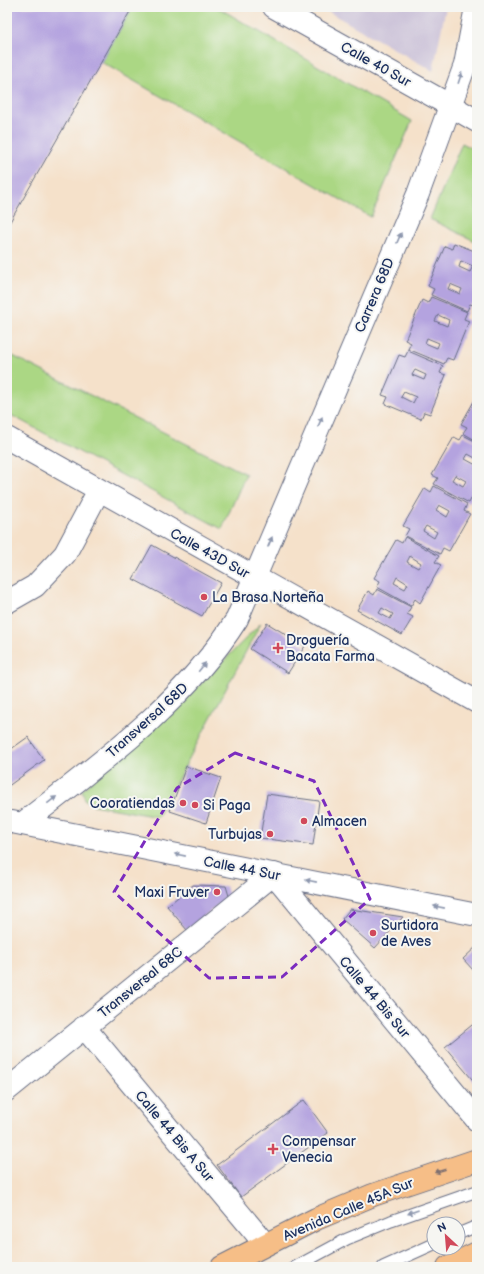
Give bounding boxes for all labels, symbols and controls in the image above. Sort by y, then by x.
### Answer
street label: Calle 40 Sur [338,38,415,91]
one-way arrow [458,71,464,83]
one-way arrow [396,233,402,244]
street label: Carrera 68D [351,255,398,335]
one-way arrow [317,416,323,428]
street label: Calle 43D Sur [167,525,253,583]
one-way arrow [267,535,273,547]
place label: La Brasa Norteña [212,589,324,606]
marker: La Brasa Norteña [199,592,209,602]
place label: Droguería Bacata Farma [286,632,375,665]
marker: Droguería Bacata Farma [273,643,283,653]
one-way arrow [198,662,207,673]
street label: Transversal 68D [103,679,192,761]
one-way arrow [47,795,58,804]
place label: Cooratiendas [90,795,175,812]
place label: Si Paga [203,797,251,814]
marker: Cooratiendas [178,798,188,808]
marker: Si Paga [190,800,200,810]
place label: Almacen [312,813,367,830]
marker: Almacen [299,816,309,826]
place label: Turbujas [208,826,262,843]
marker: Turbujas [265,829,275,839]
one-way arrow [174,852,187,858]
street label: Calle 44 Sur [202,853,283,884]
one-way arrow [305,878,317,884]
place label: Maxi Fruver [134,884,210,901]
marker: Maxi Fruver [212,887,222,897]
one-way arrow [433,903,445,909]
place label: Surtidora de Aves [381,917,439,950]
marker: Surtidora de Aves [368,928,378,938]
street label: Transversal 68C [95,943,186,1022]
street label: Calle 44 Bis Sur [335,953,414,1042]
street label: Calle 44 Bis A Sur [131,1087,218,1186]
place label: Compensar Venecia [282,1133,357,1166]
marker: Compensar Venecia [267,1143,279,1155]
one-way arrow [433,1169,445,1175]
street label: Avenida Calle 45A Sur [280,1174,417,1245]
one-way arrow [407,1210,419,1216]
north arrow [426,1216,466,1256]
text: N [435,1220,448,1235]

